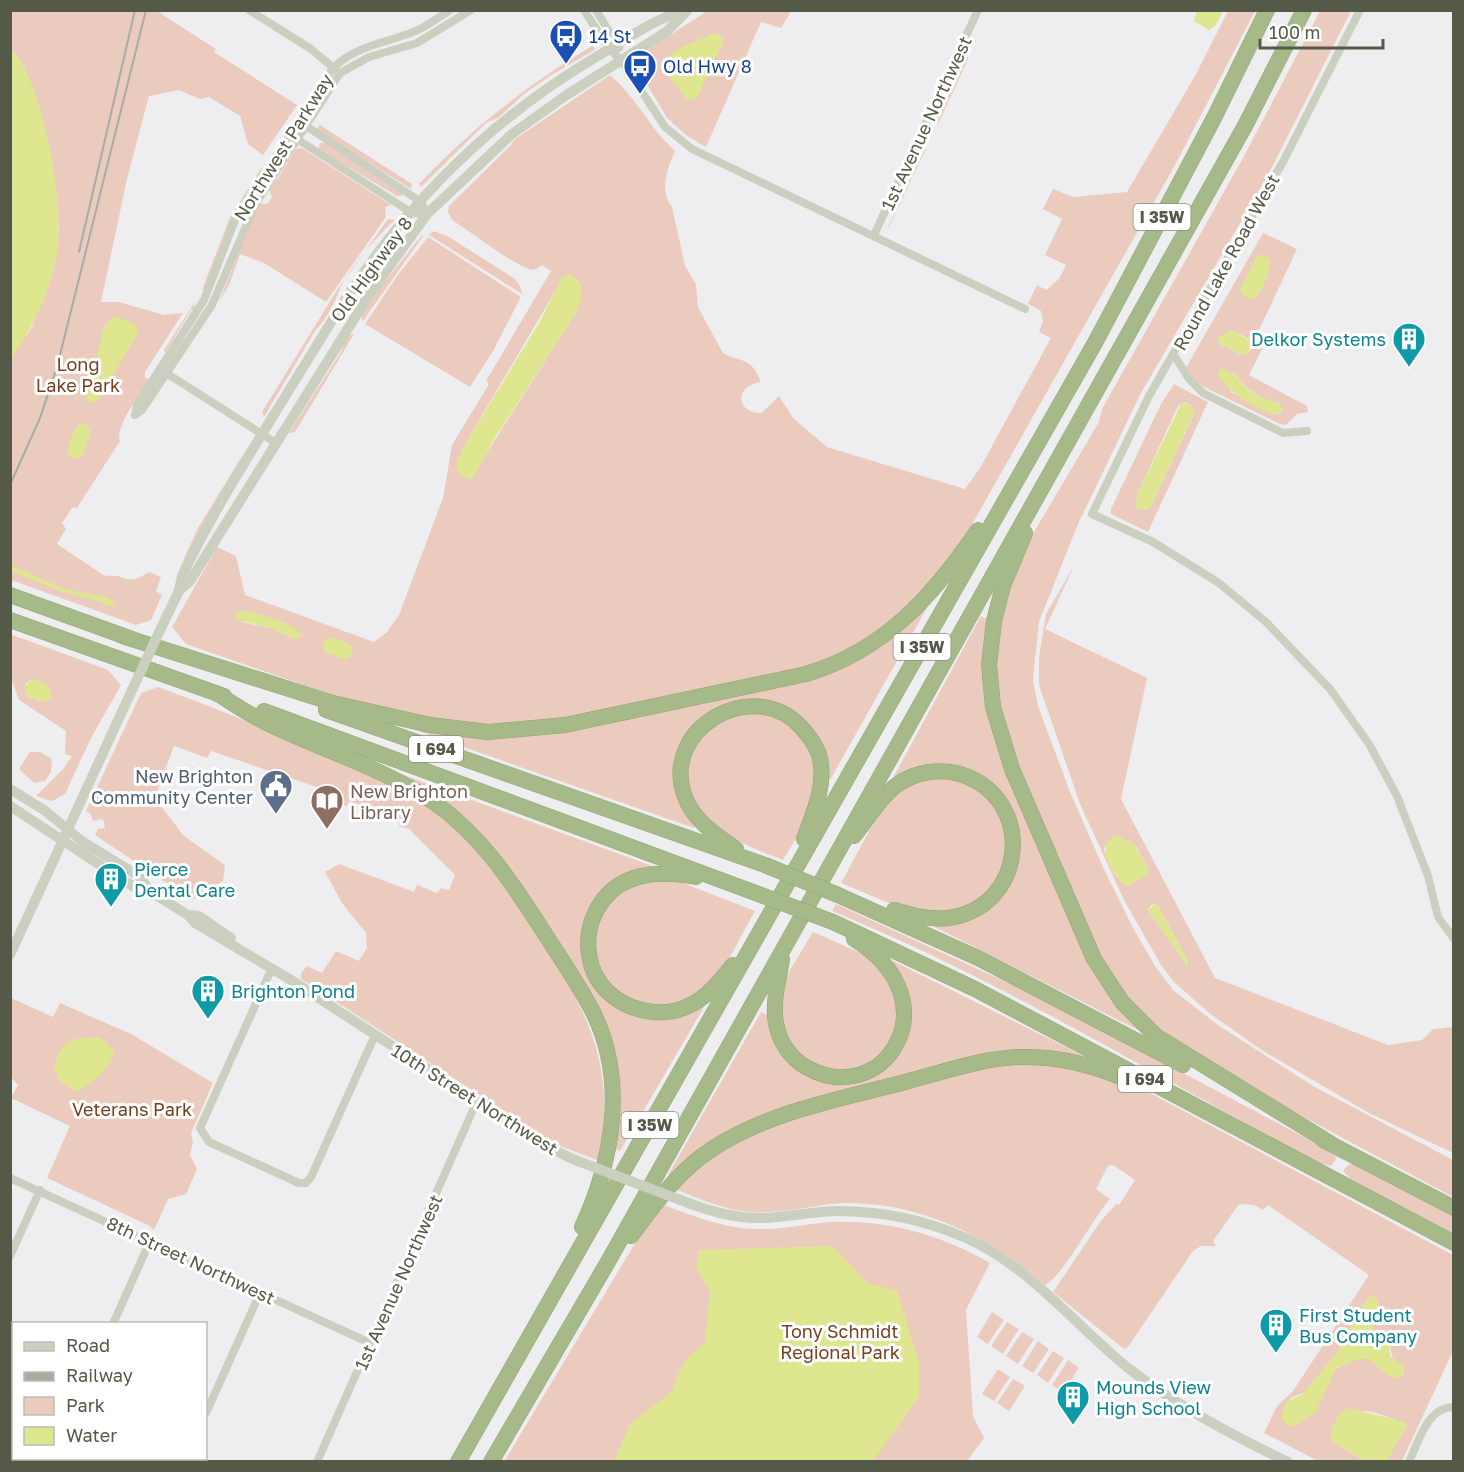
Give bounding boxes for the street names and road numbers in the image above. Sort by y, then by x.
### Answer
street label: 1st Avenue Northwest [876,32,976,214]
street label: Northwest Parkway [229,69,337,225]
street label: Round Lake Road West [1168,170,1284,354]
road number: I 35W [1134,204,1190,230]
street label: Old Highway 8 [326,212,416,326]
road number: I 35W [894,634,950,660]
road number: I 694 [409,736,463,762]
street label: 10th Street Northwest [388,1039,562,1159]
road number: I 694 [1118,1066,1172,1092]
road number: I 35W [622,1112,678,1138]
street label: 1st Avenue Northwest [349,1191,447,1373]
street label: 8th Street Northwest [103,1211,279,1309]

